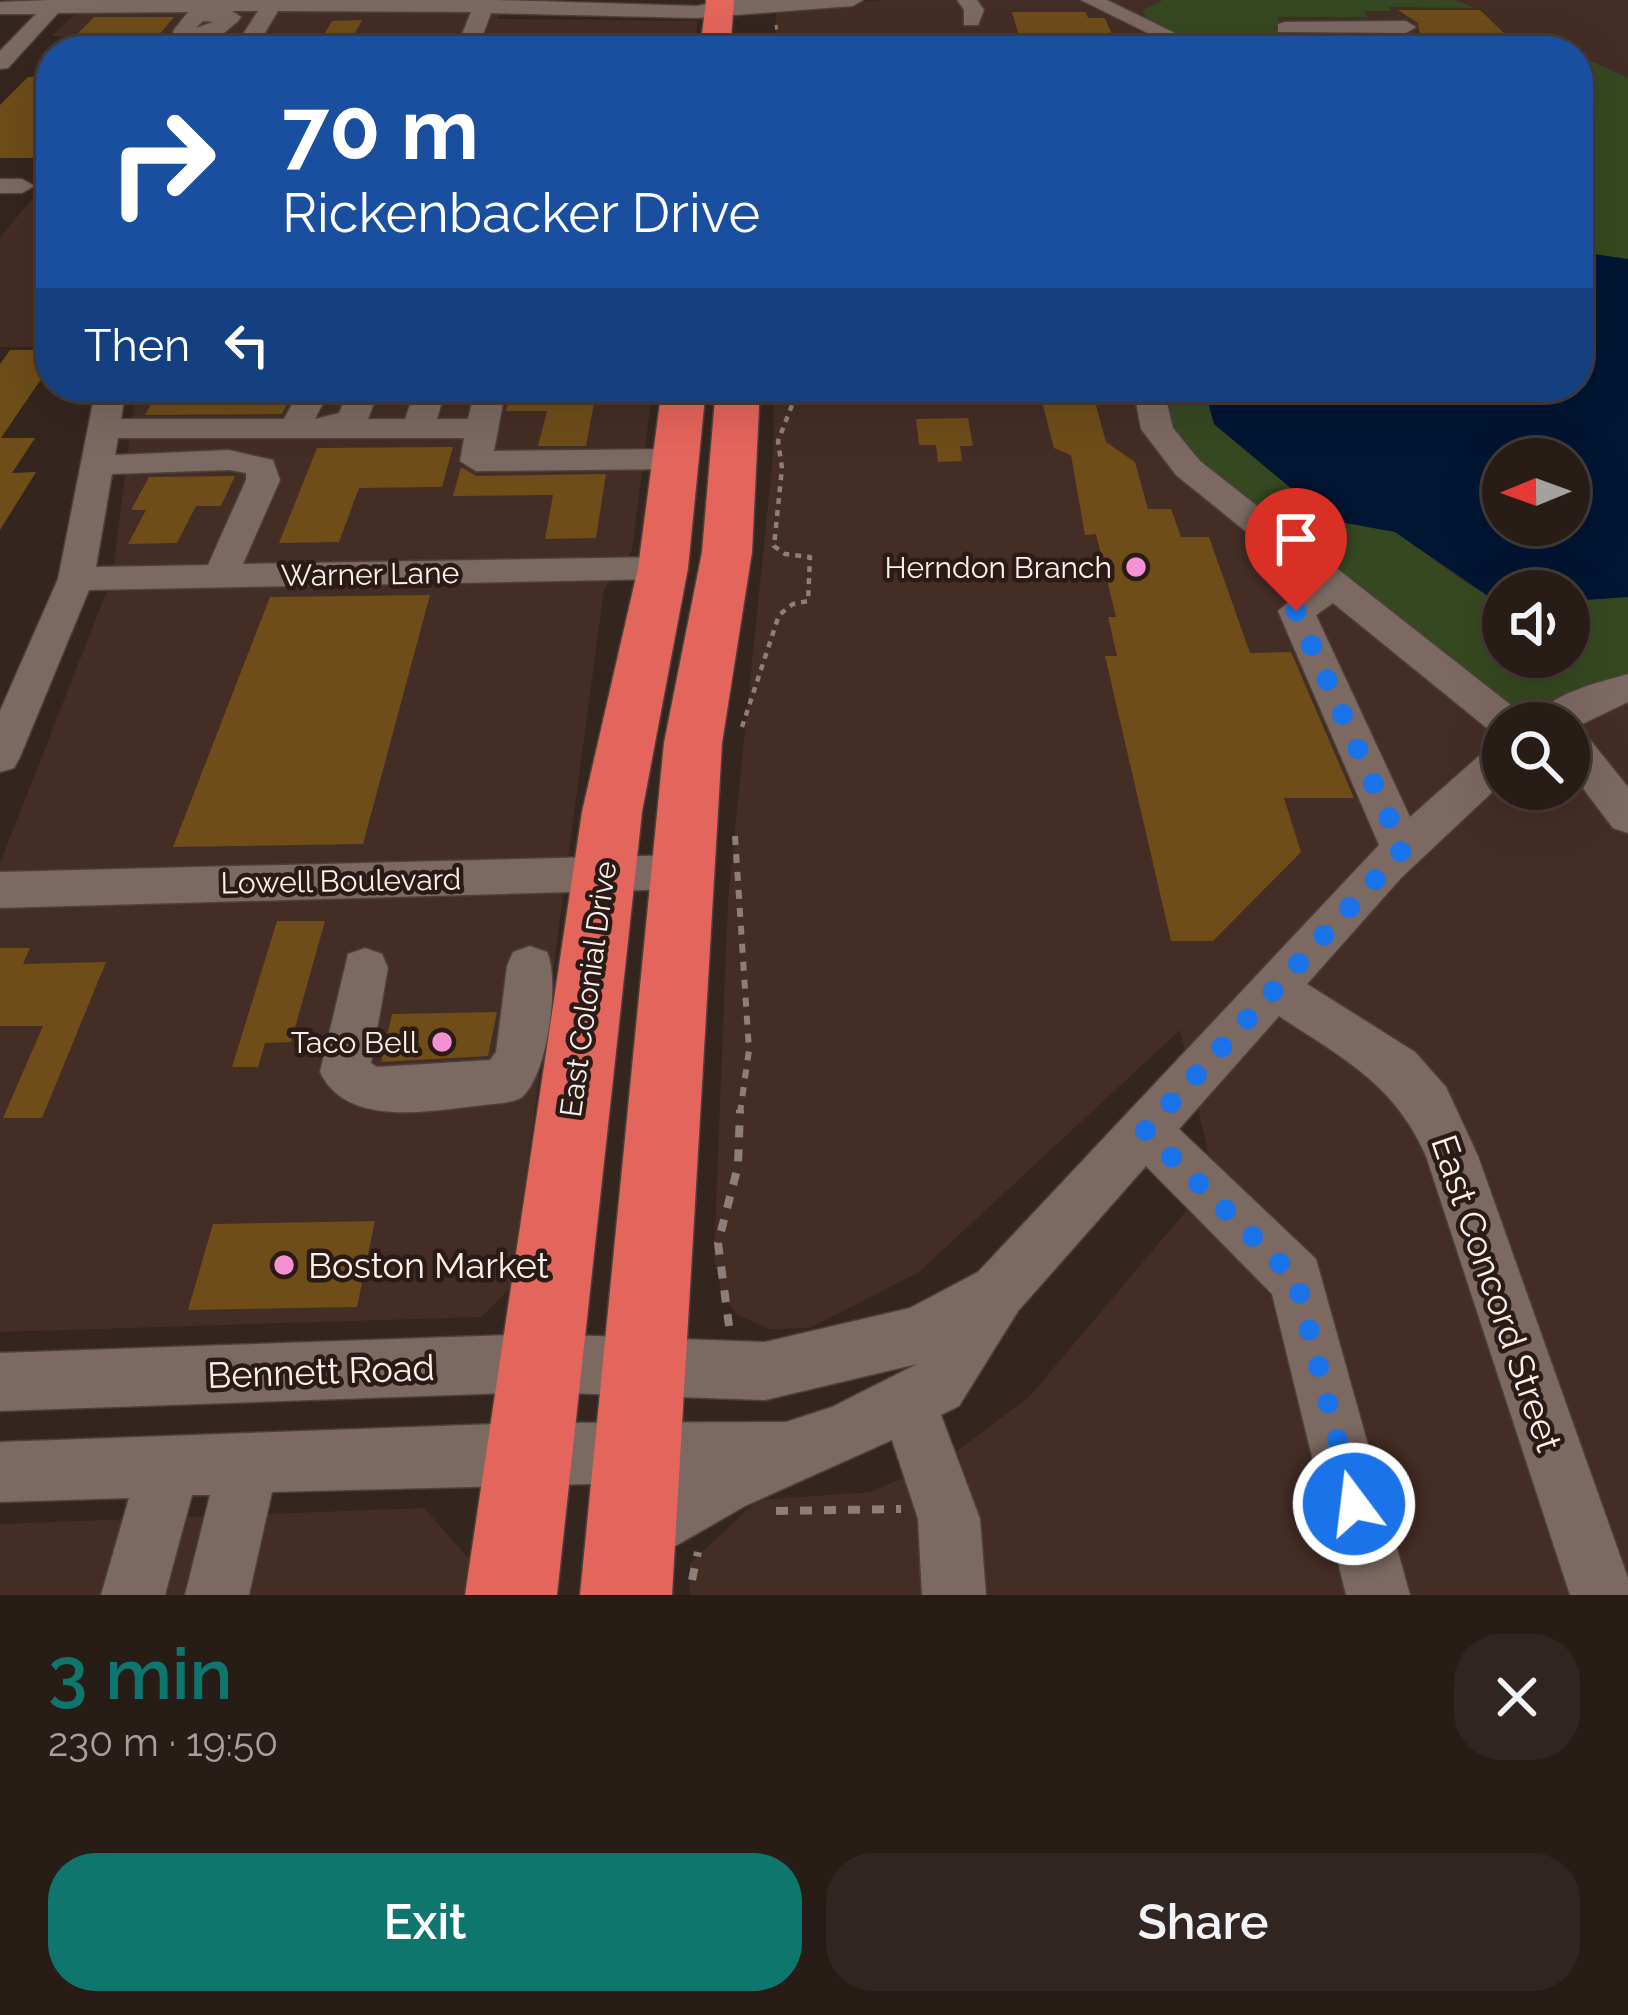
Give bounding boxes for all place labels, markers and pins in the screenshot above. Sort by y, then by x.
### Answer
pin [1245,488,1347,611]
place label: Herndon Branch [885,550,1112,585]
marker: Herndon Branch [1123,554,1149,580]
place label: Taco Bell [291,1025,419,1060]
marker: Taco Bell [429,1029,455,1055]
place label: Boston Market [308,1244,549,1286]
marker: Boston Market [271,1252,297,1278]

